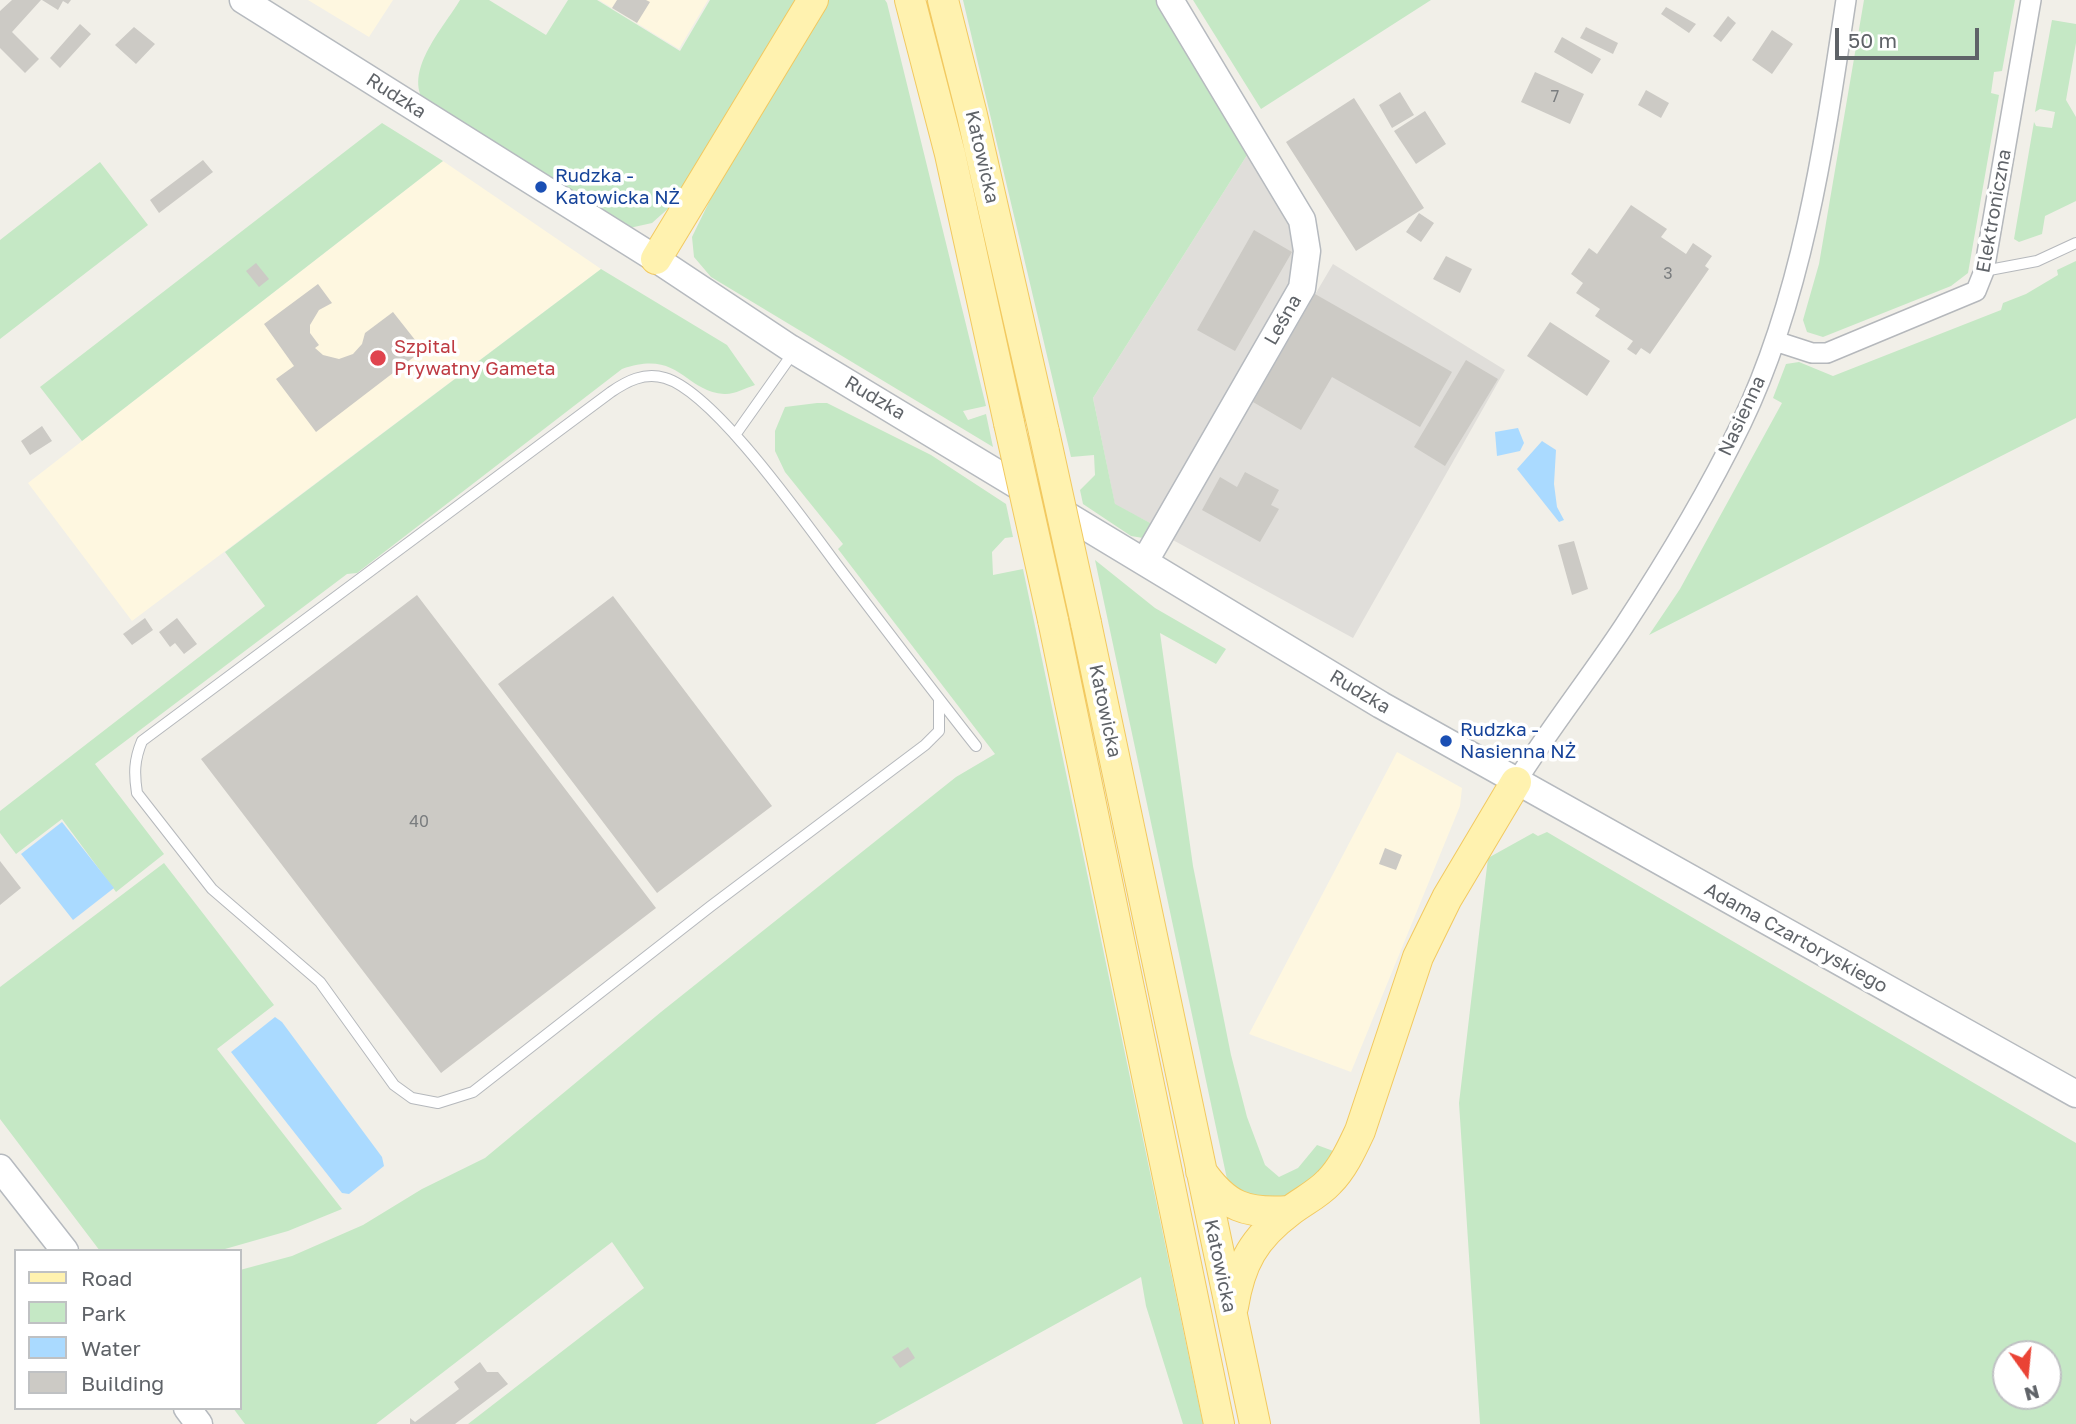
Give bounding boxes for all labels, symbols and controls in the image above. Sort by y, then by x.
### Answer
scale bar [1838,14,1982,58]
text: 50 m [1848,27,1897,53]
street label: Rudzka [362,68,430,124]
house number: 7 [1551,87,1559,107]
street label: Katowicka [960,108,1004,206]
street label: Elektroniczna [1972,147,2016,275]
place label: Rudzka - Katowicka NŻ [555,165,680,209]
marker: Rudzka - Katowicka NŻ [533,179,549,195]
house number: 3 [1663,264,1673,284]
street label: Leśna [1260,291,1306,349]
place label: Szpital Prywatny Gameta [394,336,556,380]
marker: Szpital Prywatny Gameta [368,348,388,368]
street label: Rudzka [841,371,909,425]
street label: Nasienna [1714,372,1770,460]
street label: Katowicka [1084,662,1126,760]
street label: Rudzka [1326,665,1394,719]
place label: Rudzka - Nasienna NŻ [1460,719,1576,763]
marker: Rudzka - Nasienna NŻ [1438,733,1454,749]
house number: 40 [409,812,429,832]
street label: Adama Czartoryskiego [1700,878,1892,998]
street label: Katowicka [1199,1217,1241,1315]
legend [14,1249,242,1410]
text: Road [81,1265,132,1291]
text: Park [81,1300,126,1326]
text: Water [81,1335,141,1361]
north arrow [1992,1340,2062,1410]
text: Building [81,1370,164,1396]
text: N [2022,1381,2042,1407]

